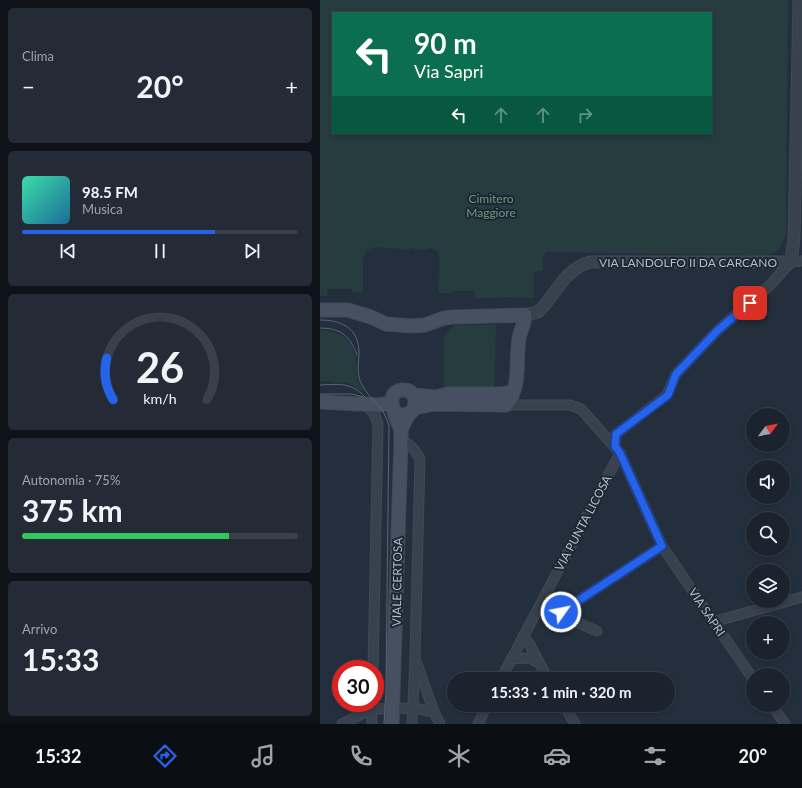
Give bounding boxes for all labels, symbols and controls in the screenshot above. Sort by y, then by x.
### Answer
text: 90 m [414,26,477,60]
icon: left [348,28,400,80]
text: Clima [22,48,54,64]
text: Via Sapri [414,60,484,82]
text: 20° [136,68,184,104]
text: − [22,73,35,100]
text: + [285,73,298,100]
icon: left [448,104,470,126]
icon: ahead [490,104,512,126]
icon: ahead [532,104,554,126]
icon: right [574,104,596,126]
text: 98.5 FM [82,183,138,201]
park label: Cimitero Maggiore [466,191,516,220]
text: Musica [82,201,123,217]
icon: previous [57,240,79,262]
icon: pause [149,240,171,262]
icon: next [241,240,263,262]
street label: VIA LANDOLFO II DA CARCANO [599,255,777,270]
pin [733,286,767,320]
icon: arrive [739,292,761,314]
text: 26 [136,342,184,392]
text: km/h [143,390,177,407]
north arrow [746,408,790,452]
map controls [746,408,790,712]
button: sound [746,460,790,504]
text: Autonomia · 75% [22,472,120,488]
street label: VIA PUNTA LICOSA [552,472,615,573]
text: 375 km [22,492,123,528]
button: search [746,512,790,556]
street label: VIALE CERTOSA [389,537,405,626]
button: layers [746,564,790,608]
street label: VIA SAPRI [685,585,729,639]
position arrow [540,591,582,633]
button: + [746,616,790,660]
text: Arrivo [22,621,57,637]
text: 15:33 [22,641,99,677]
speed limit sign: 30 [332,660,384,712]
button: − [746,668,790,712]
text: 15:33 · 1 min · 320 m [491,683,631,701]
icon: directions [151,742,179,770]
icon: music [249,742,277,770]
icon: phone [347,742,375,770]
icon: climate [445,742,473,770]
icon: car [543,742,571,770]
icon: filters [641,742,669,770]
text: 15:32 [35,745,81,767]
text: 20° [739,745,767,767]

